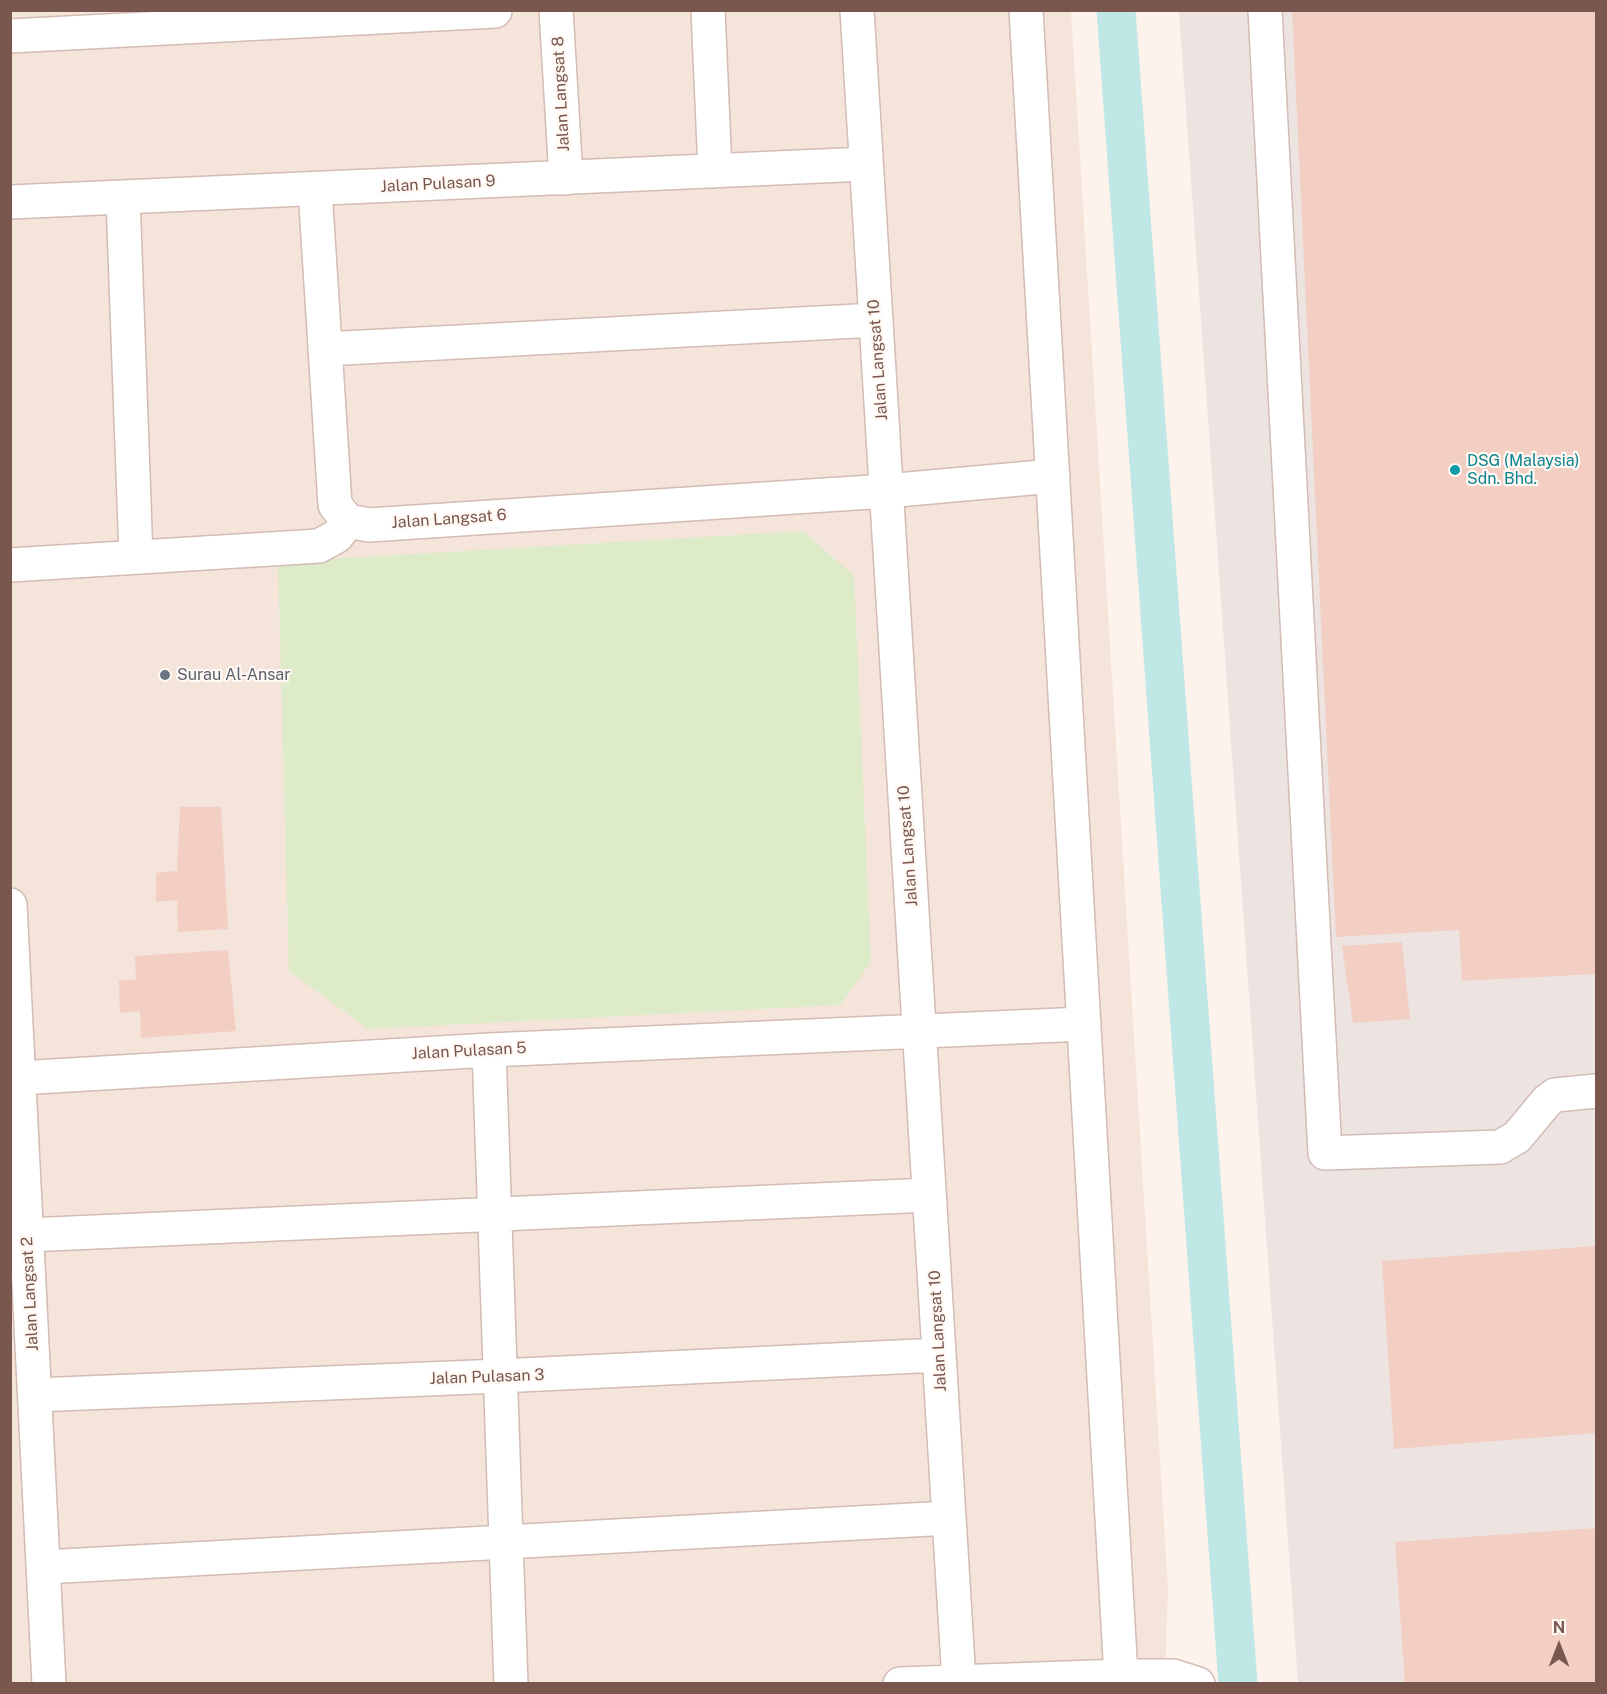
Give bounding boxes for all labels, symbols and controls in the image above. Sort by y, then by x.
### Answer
street label: Jalan Langsat 8 [548,36,574,152]
street label: Jalan Pulasan 9 [380,171,496,197]
street label: Jalan Langsat 10 [864,299,892,421]
place label: DSG (Malaysia) Sdn. Bhd. [1467,451,1580,489]
marker: DSG (Malaysia) Sdn. Bhd. [1448,463,1462,477]
street label: Jalan Langsat 6 [391,505,507,533]
place label: Surau Al-Ansar [177,665,290,685]
marker: Surau Al-Ansar [158,668,172,682]
street label: Jalan Langsat 10 [894,785,922,907]
street label: Jalan Pulasan 5 [411,1038,527,1064]
street label: Jalan Langsat 2 [17,1236,43,1352]
street label: Jalan Langsat 10 [925,1270,951,1392]
street label: Jalan Pulasan 3 [429,1365,545,1389]
north arrow [1529,1616,1589,1676]
text: N [1553,1618,1565,1637]

